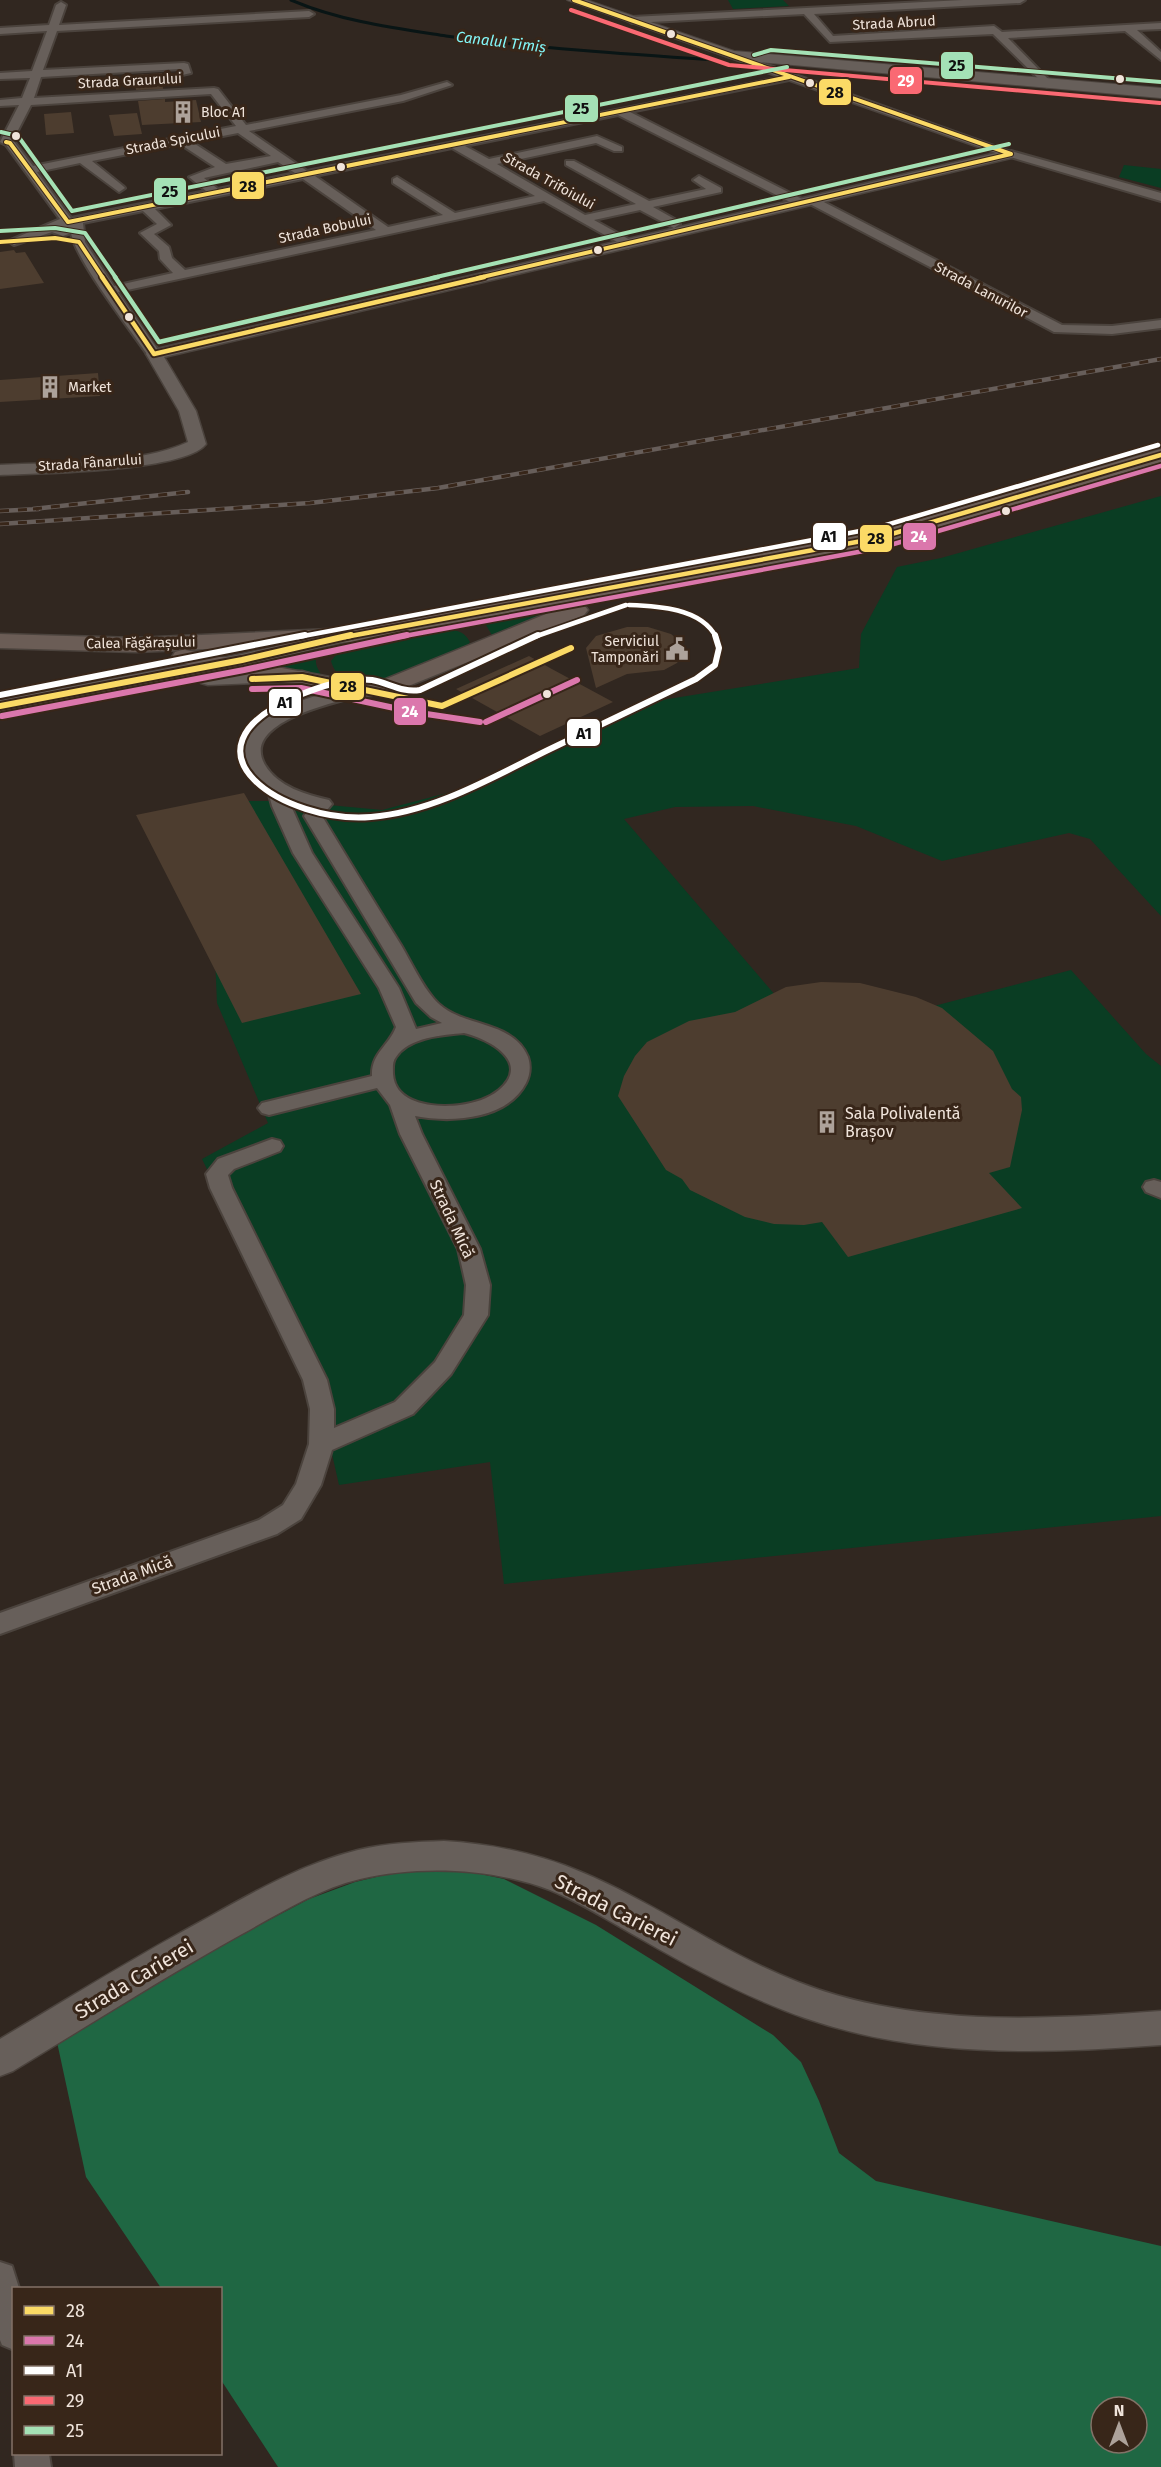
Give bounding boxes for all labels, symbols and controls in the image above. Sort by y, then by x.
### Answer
street label: Strada Abrud [852,12,936,34]
water label: Canalul Timiș [455,28,547,56]
unlabelled marker [665,28,677,40]
line badge: 25 [940,51,974,80]
text: 25 [949,56,966,75]
line badge: 29 [889,66,923,95]
street label: Strada Graurului [78,70,182,92]
text: 29 [897,71,915,90]
unlabelled marker [1114,73,1126,85]
unlabelled marker [804,77,816,89]
line badge: 28 [818,78,852,106]
text: 28 [826,83,844,102]
line badge: 25 [564,94,599,123]
building icon: Bloc A1 [170,99,196,125]
text: 25 [573,99,590,118]
place label: Bloc A1 [201,104,246,121]
street label: Strada Spicului [124,124,222,158]
unlabelled marker [10,130,22,142]
street label: Strada Trifoiului [500,149,598,213]
unlabelled marker [335,161,347,173]
line badge: 28 [231,171,265,200]
line badge: 25 [153,177,187,206]
text: 28 [239,177,257,196]
text: 25 [162,182,179,201]
street label: Strada Bobului [277,211,373,247]
unlabelled marker [592,244,604,256]
street label: Strada Lanurilor [932,258,1031,322]
unlabelled marker [123,311,135,323]
building icon: Market [37,374,63,400]
place label: Market [68,379,113,396]
street label: Strada Fânarului [37,451,143,475]
unlabelled marker [1000,505,1012,517]
line badge: A1 [812,522,847,551]
line badge: 24 [902,522,937,551]
line badge: 28 [859,524,893,553]
text: A1 [820,527,837,546]
text: 24 [911,527,927,546]
text: 28 [867,529,885,548]
place label: Serviciul Tamponări [591,633,659,666]
street label: Calea Făgărașului [86,634,196,653]
public building icon: Serviciul Tamponări [664,636,690,662]
line badge: 28 [330,672,365,701]
text: 28 [339,677,357,696]
line badge: A1 [268,688,302,717]
unlabelled marker [541,688,553,700]
text: A1 [276,693,293,712]
line badge: 24 [393,697,427,726]
text: 24 [402,702,418,721]
line badge: A1 [566,718,601,747]
text: A1 [575,724,592,743]
place label: Sala Polivalentă Brașov [845,1104,960,1142]
building icon: Sala Polivalentă Brașov [814,1109,840,1135]
street label: Strada Mică [426,1177,478,1261]
street label: Strada Mică [89,1552,175,1598]
street label: Strada Carierei [551,1869,681,1951]
street label: Strada Carierei [70,1934,198,2024]
legend [12,2287,222,2455]
text: 28 [66,2300,85,2322]
text: 24 [66,2330,84,2352]
text: A1 [66,2360,83,2382]
text: 29 [66,2390,84,2412]
north arrow [1089,2395,1149,2455]
text: N [1114,2401,1124,2420]
text: 25 [66,2420,84,2442]

